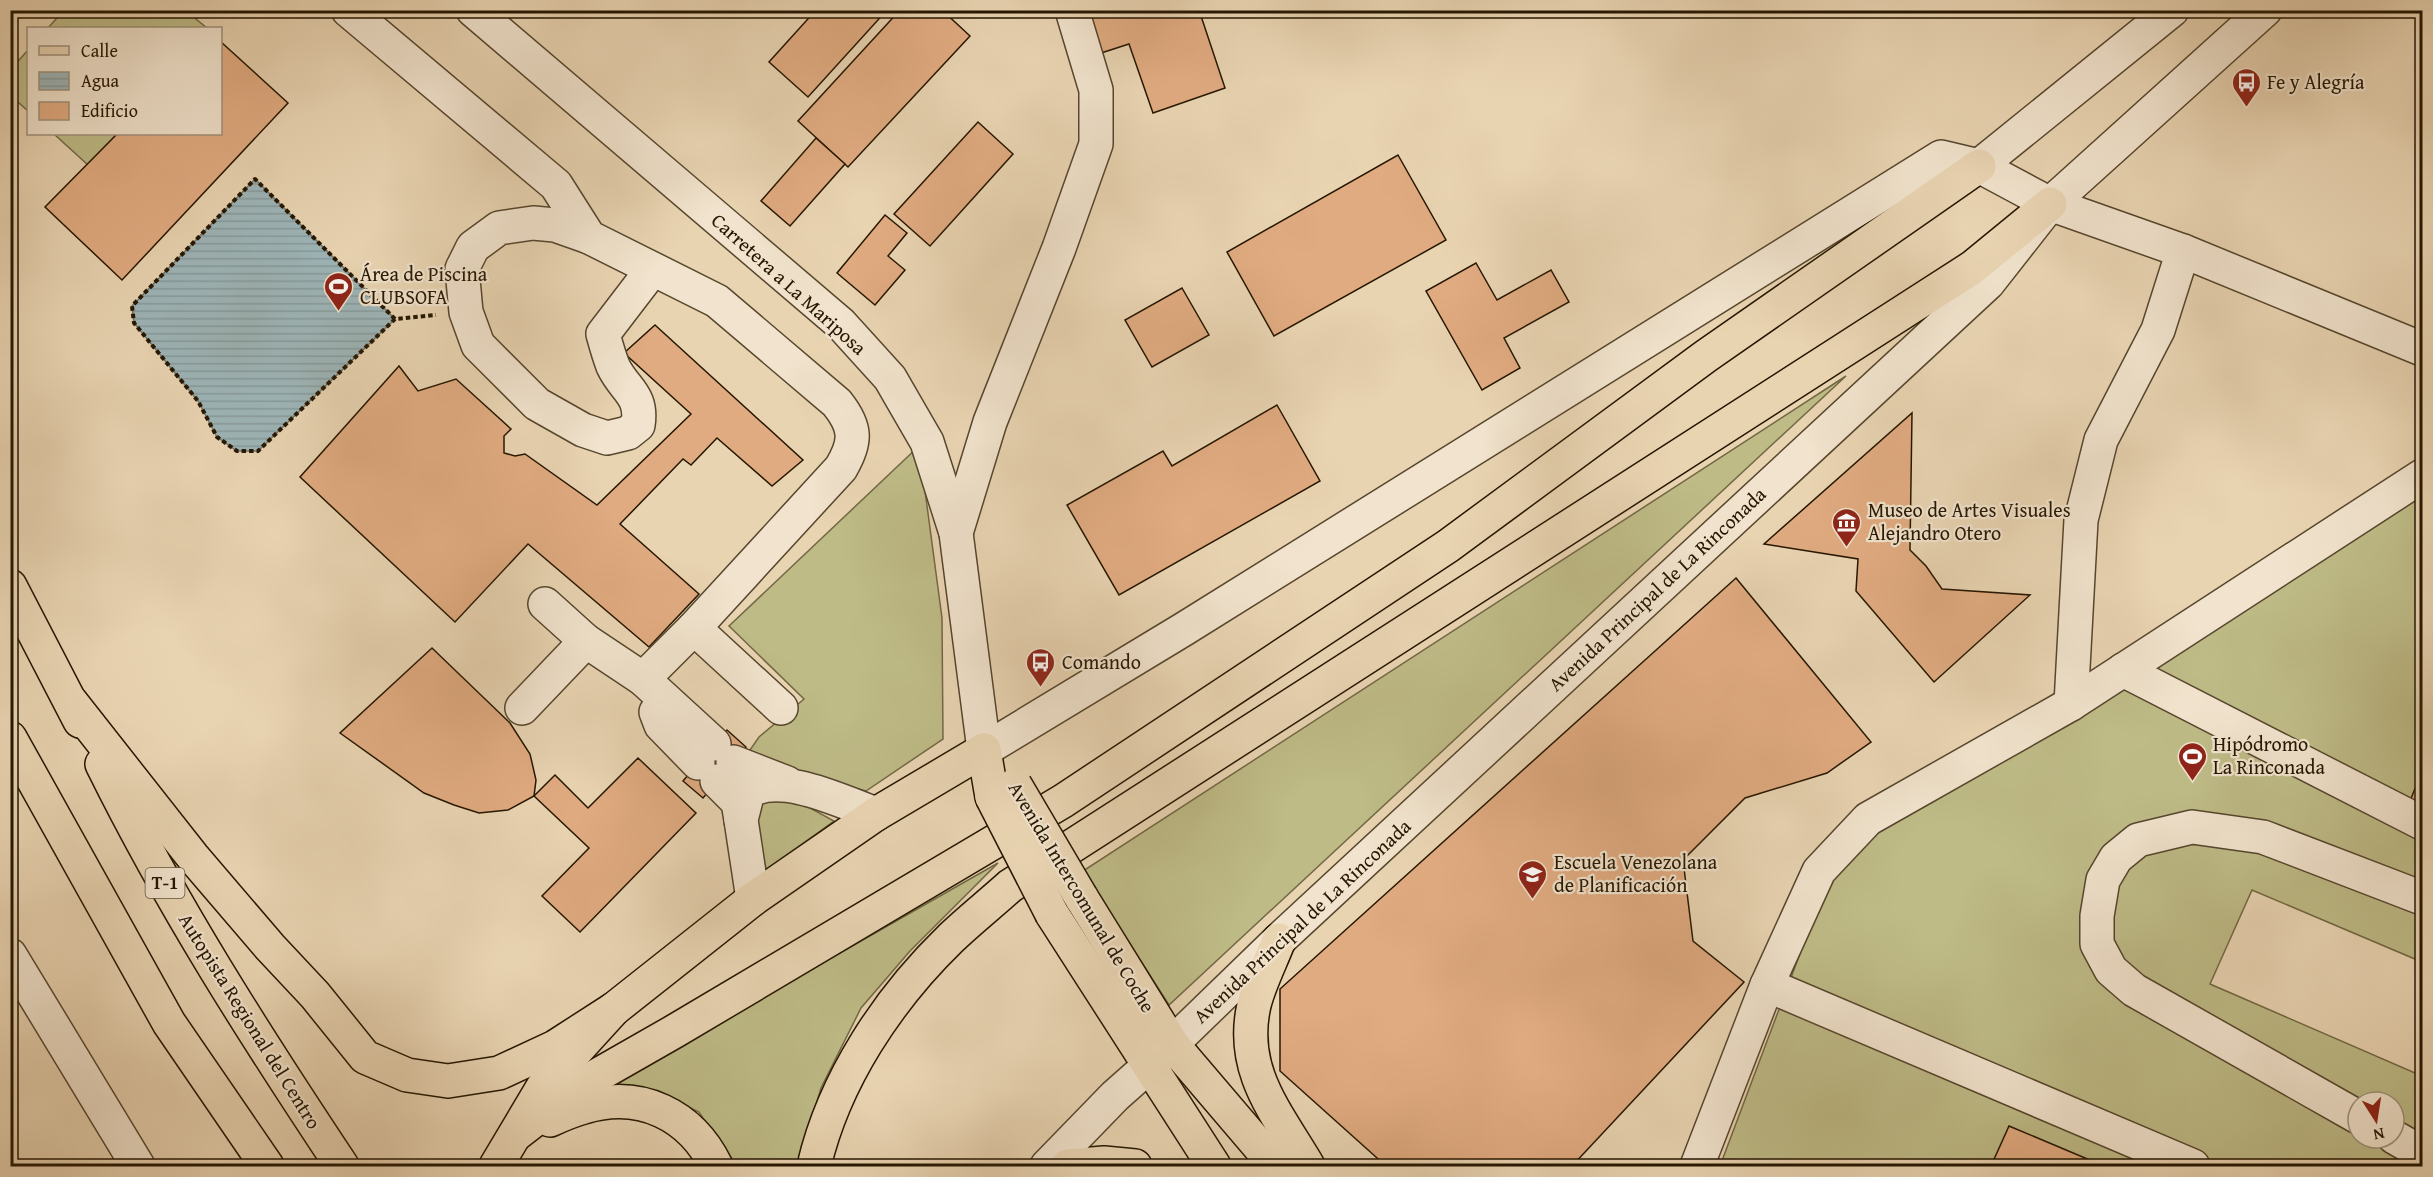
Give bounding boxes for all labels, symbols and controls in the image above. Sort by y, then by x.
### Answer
legend [27,27,222,135]
text: Calle [81,37,118,64]
bus stop icon: Fe y Alegría [2230,66,2262,108]
text: Agua [81,67,120,94]
place label: Fe y Alegría [2267,67,2365,96]
text: Edificio [81,97,138,124]
street label: Carretera a La Mariposa [705,206,874,362]
place label: Área de Piscina CLUBSOFA [360,259,488,311]
sports icon: Área de Piscina CLUBSOFA [323,270,355,312]
street label: Avenida Principal de La Rinconada [1541,479,1772,698]
place label: Museo de Artes Visuales Alejandro Otero [1868,495,2071,547]
museum icon: Museo de Artes Visuales Alejandro Otero [1831,506,1863,548]
bus stop icon: Comando [1025,646,1057,688]
place label: Comando [1062,647,1141,676]
place label: Hipódromo La Rinconada [2213,729,2325,781]
sports icon: Hipódromo La Rinconada [2176,740,2208,782]
street label: Avenida Intercomunal de Coche [1002,776,1163,1018]
street label: Avenida Principal de La Rinconada [1186,811,1417,1030]
place label: Escuela Venezolana de Planificación [1554,847,1718,899]
school or university icon: Escuela Venezolana de Planificación [1517,858,1549,900]
road number: T-1 [146,868,184,898]
street label: Autopista Regional del Centro [172,907,329,1134]
north arrow [2346,1090,2406,1150]
text: N [2371,1122,2387,1148]

